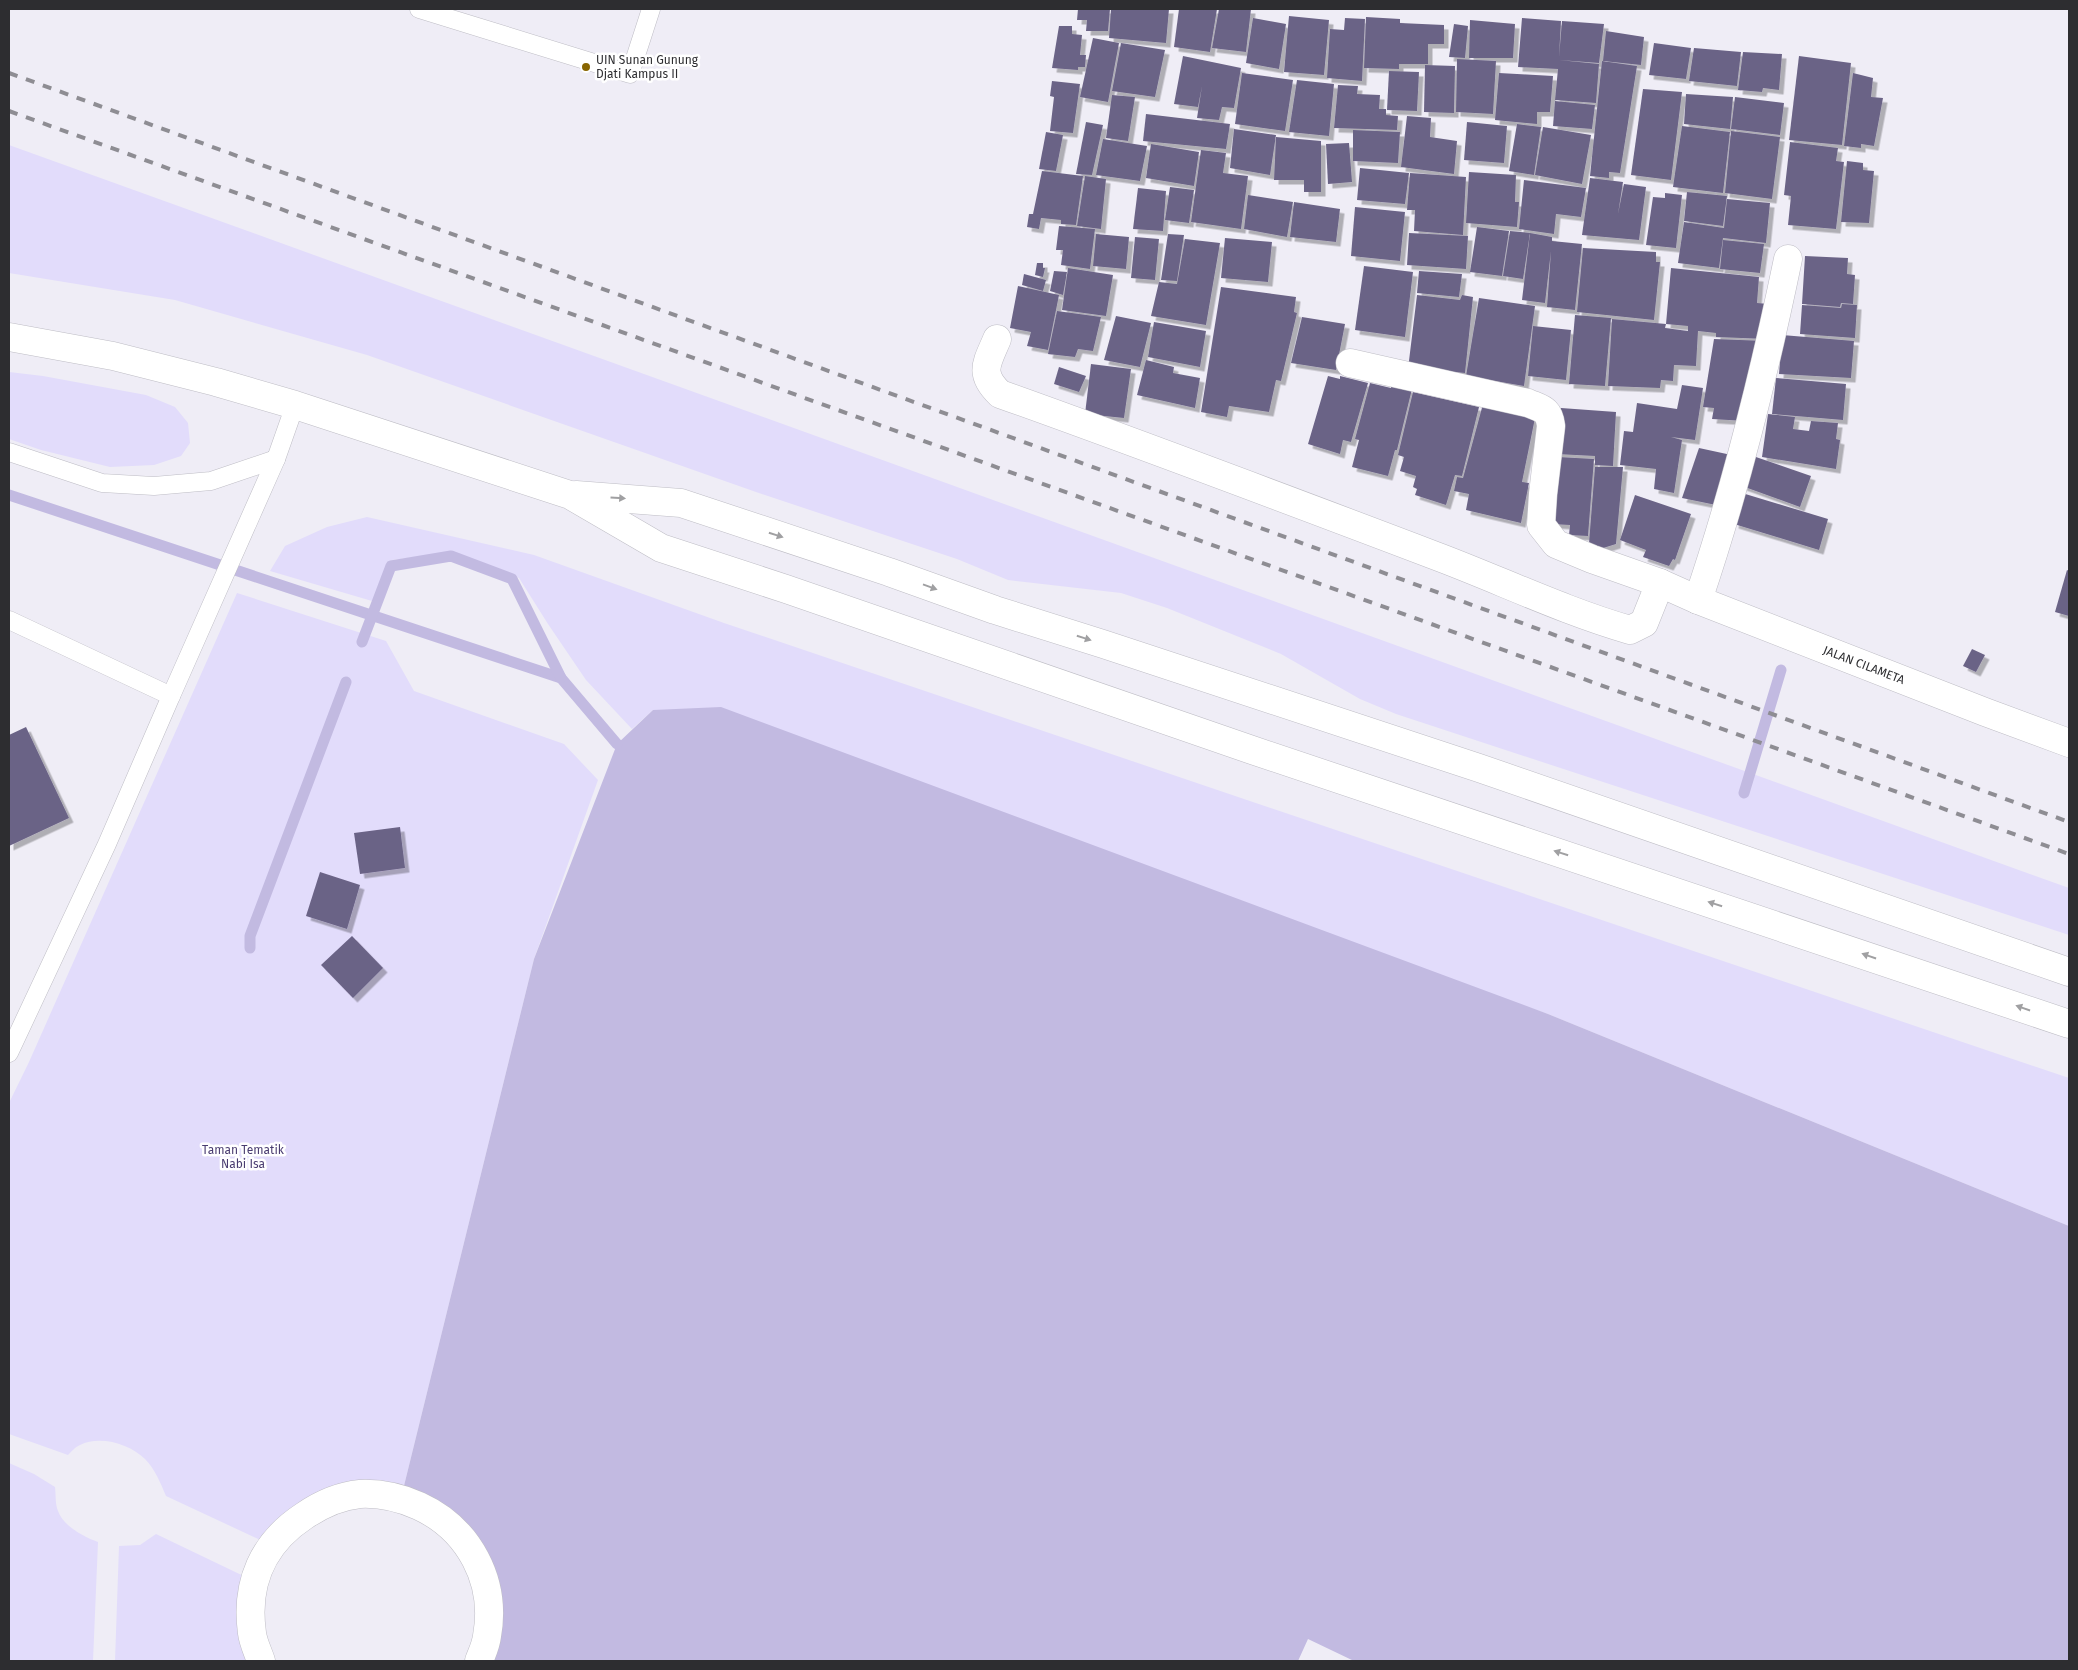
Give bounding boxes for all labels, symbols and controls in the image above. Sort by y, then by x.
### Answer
place label: UIN Sunan Gunung Djati Kampus II [596,53,699,81]
marker: UIN Sunan Gunung Djati Kampus II [580,61,592,73]
one-way arrow [611,495,627,503]
one-way arrow [768,531,783,539]
one-way arrow [922,584,937,591]
one-way arrow [1076,634,1091,642]
street label: JALAN CILAMETA [1821,643,1907,687]
one-way arrow [1553,849,1568,857]
one-way arrow [1707,900,1722,908]
one-way arrow [1861,952,1876,960]
one-way arrow [2015,1004,2030,1012]
park label: Taman Tematik Nabi Isa [202,1143,285,1171]

